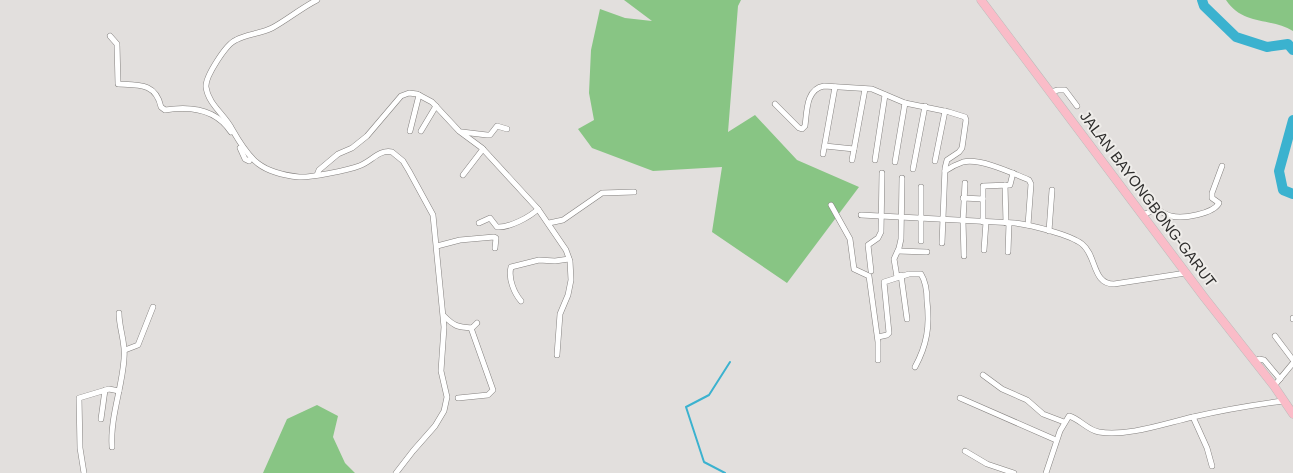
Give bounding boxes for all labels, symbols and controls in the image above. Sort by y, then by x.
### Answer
street label: JALAN BAYONGBONG-GARUT [1077,107,1220,290]

